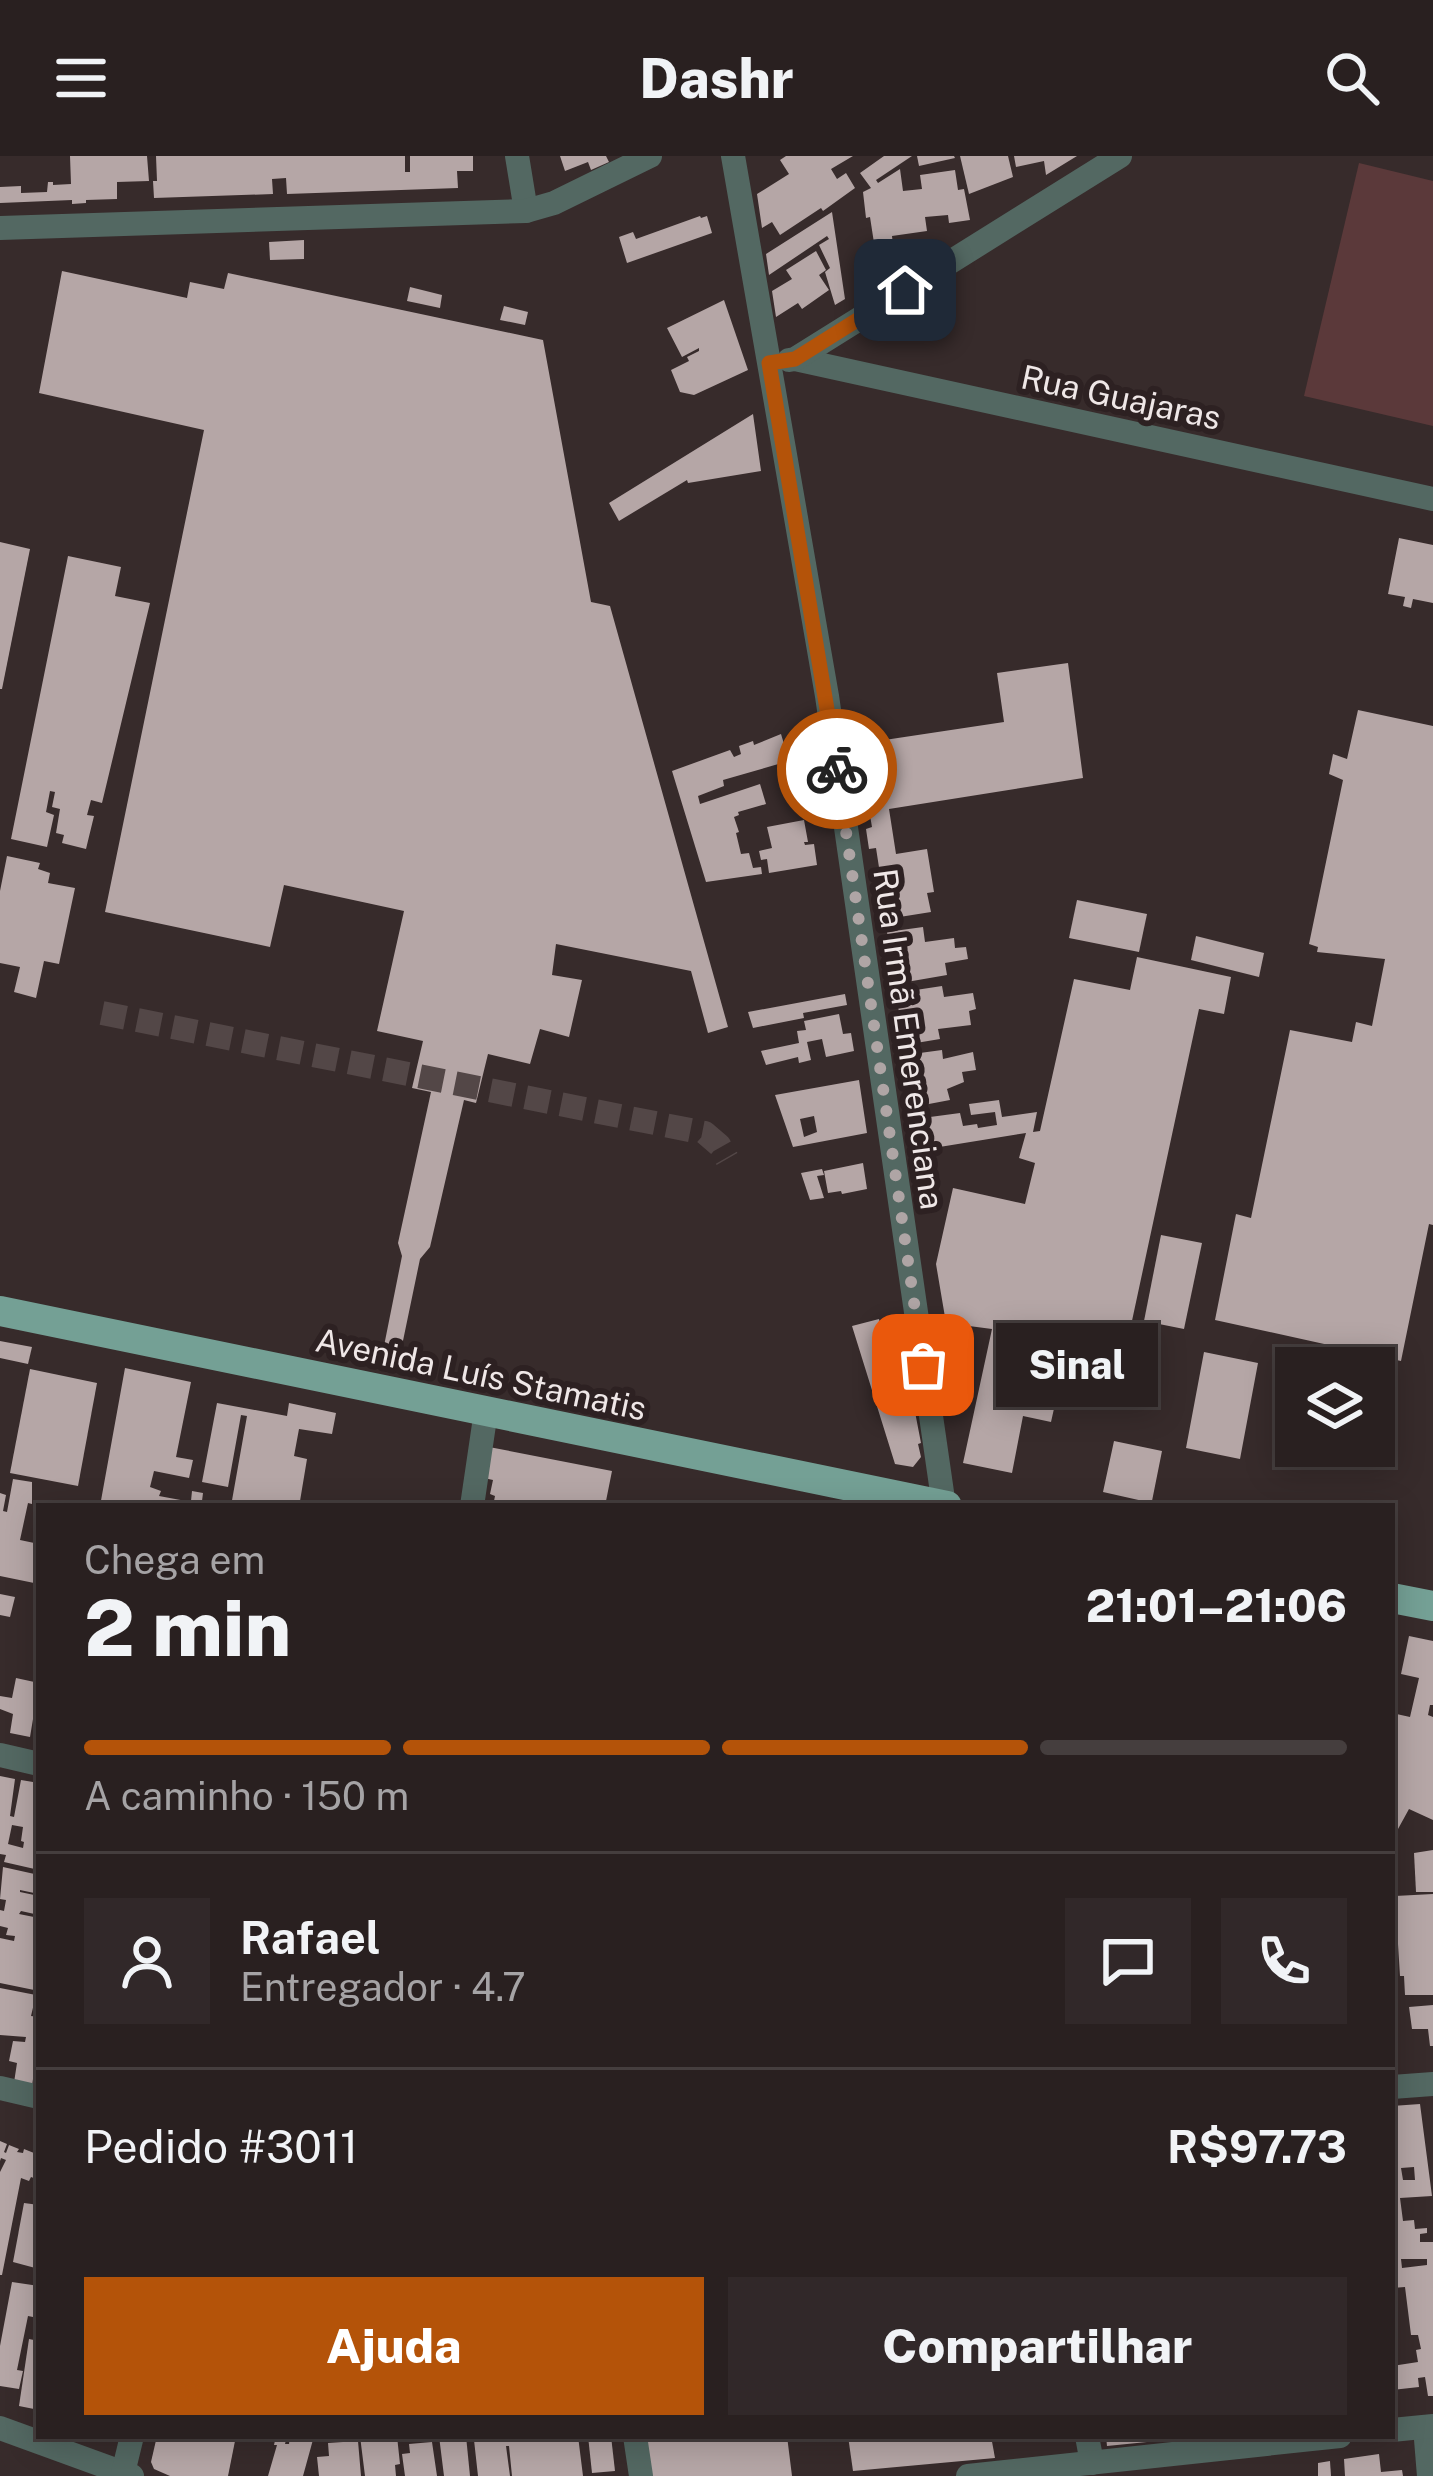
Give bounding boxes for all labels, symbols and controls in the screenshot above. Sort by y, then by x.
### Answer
icon: menu [48,45,114,111]
icon: search [1319,45,1385,111]
text: Dashr [639,47,794,110]
pin [854,239,956,341]
icon: home [872,257,938,323]
street label: Rua Guajaras [1018,357,1224,437]
courier [777,709,897,829]
icon: bike [804,736,870,802]
street label: Rua Irmã Emerenciana [866,866,952,1212]
pin [872,1314,974,1416]
street label: Avenida Luís Stamatis [312,1320,650,1428]
callout: Sinal [995,1323,1157,1407]
icon: bag [890,1332,956,1398]
text: Sinal [1028,1342,1126,1388]
map controls [1275,1347,1395,1467]
button: layers [1275,1347,1395,1467]
text: Chega em [84,1537,265,1583]
text: 21:01–21:06 [1086,1579,1347,1632]
text: 2 min [84,1582,291,1674]
text: A caminho · 150 m [84,1773,409,1819]
button: person [84,1898,210,2024]
button: chat [1065,1898,1191,2024]
button: phone [1221,1898,1347,2024]
text: Rafael [240,1911,381,1964]
text: Entregador · 4.7 [240,1964,526,2010]
text: Pedido #3011 [84,2120,358,2173]
text: R$97.73 [1167,2120,1347,2173]
button: Ajuda [84,2277,704,2415]
button: Compartilhar [728,2277,1347,2415]

